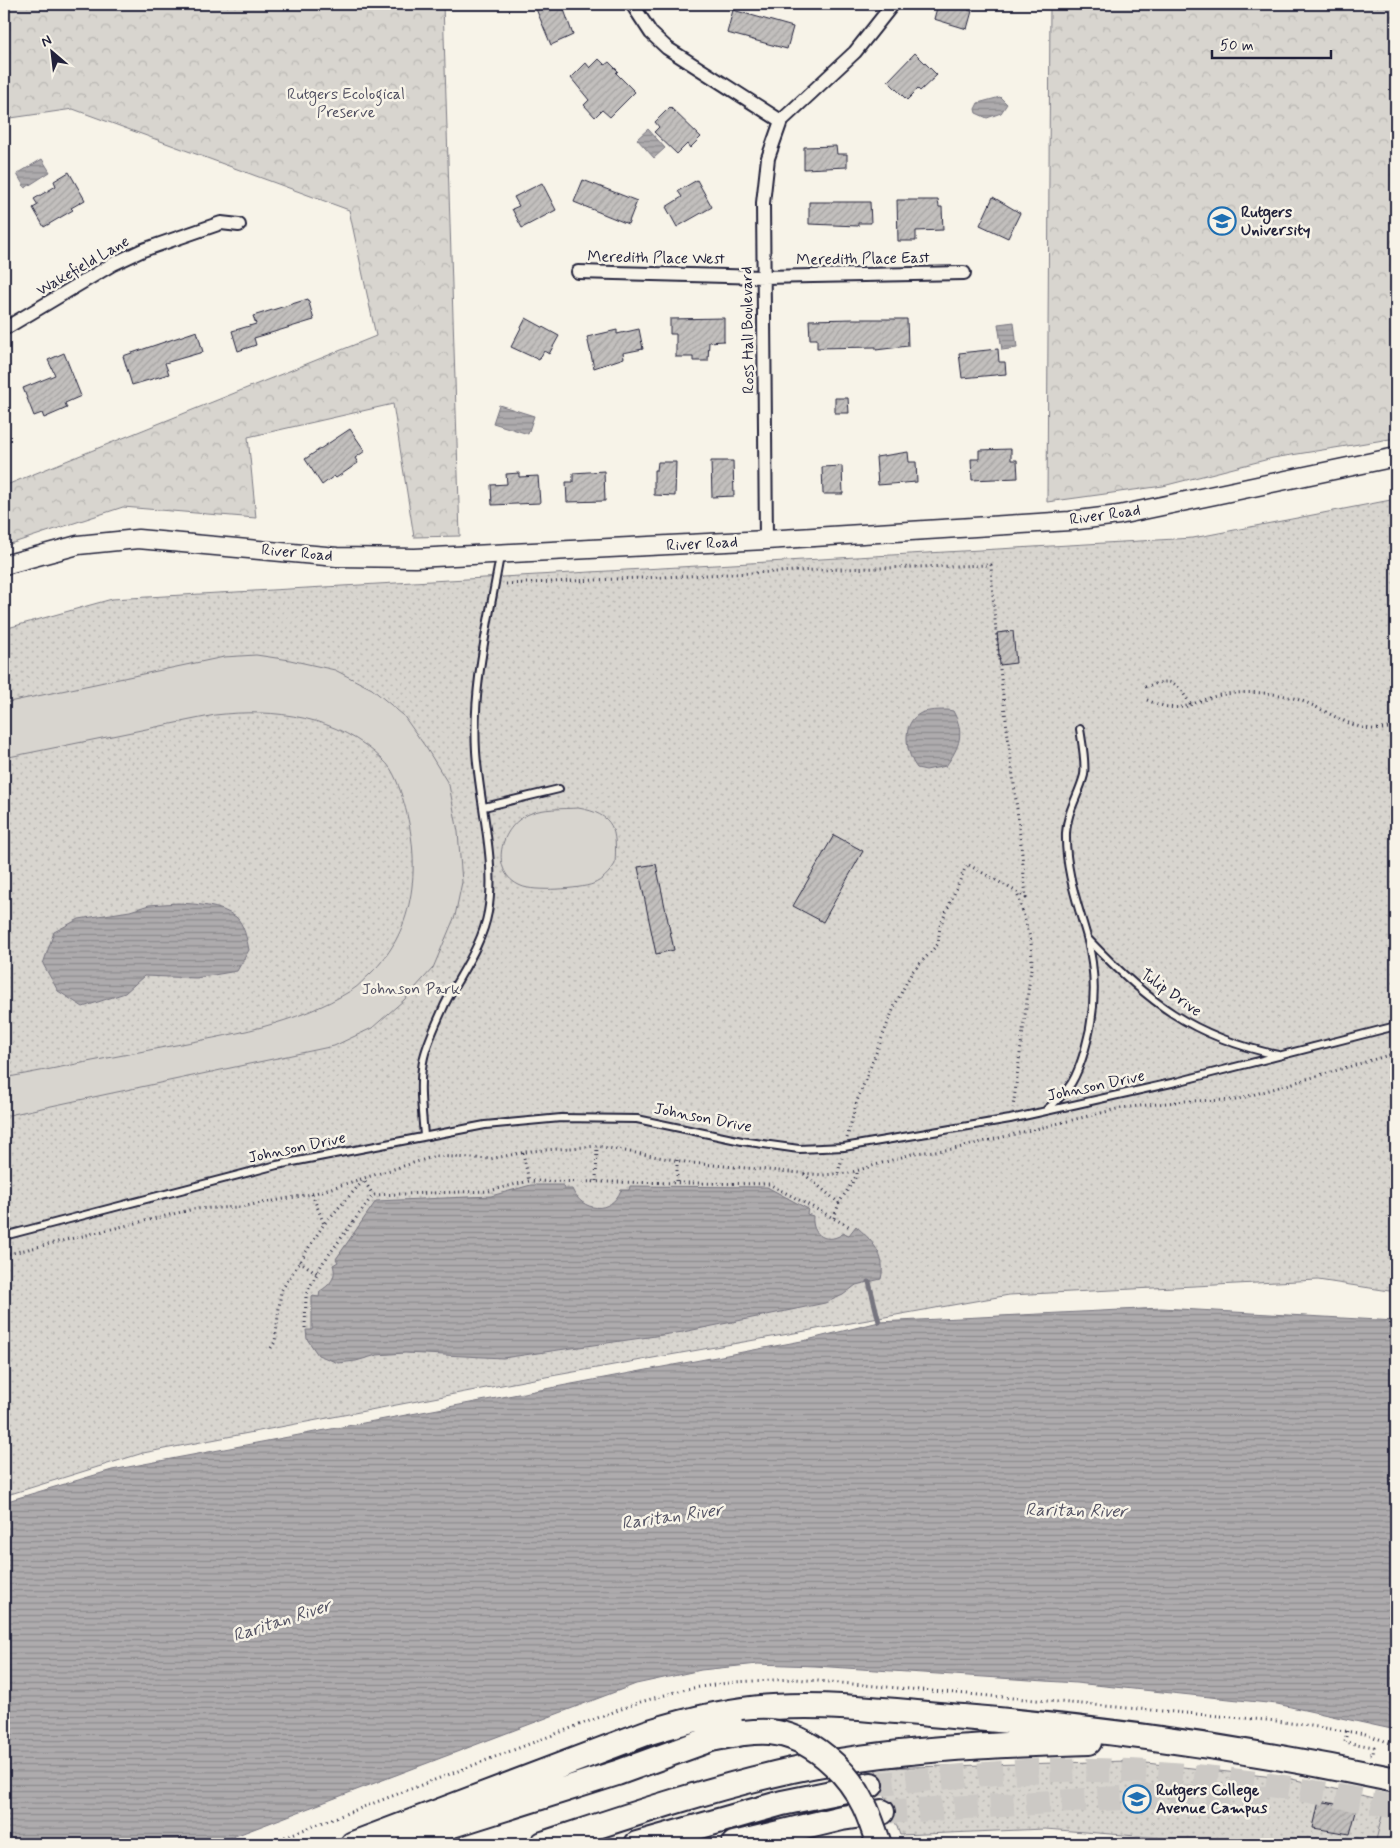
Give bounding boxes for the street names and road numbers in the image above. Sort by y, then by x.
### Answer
street label: Wakefield Lane [33,231,133,301]
street label: Meredith Place West [587,246,725,270]
street label: Meredith Place East [796,247,930,271]
street label: Ross Hall Boulevard [736,266,760,394]
street label: River Road [1068,500,1142,530]
street label: River Road [666,532,738,556]
street label: River Road [260,539,334,567]
street label: Tulip Drive [1136,964,1206,1022]
street label: Johnson Drive [1045,1065,1147,1107]
street label: Johnson Drive [652,1098,754,1138]
street label: Johnson Drive [246,1127,348,1169]

